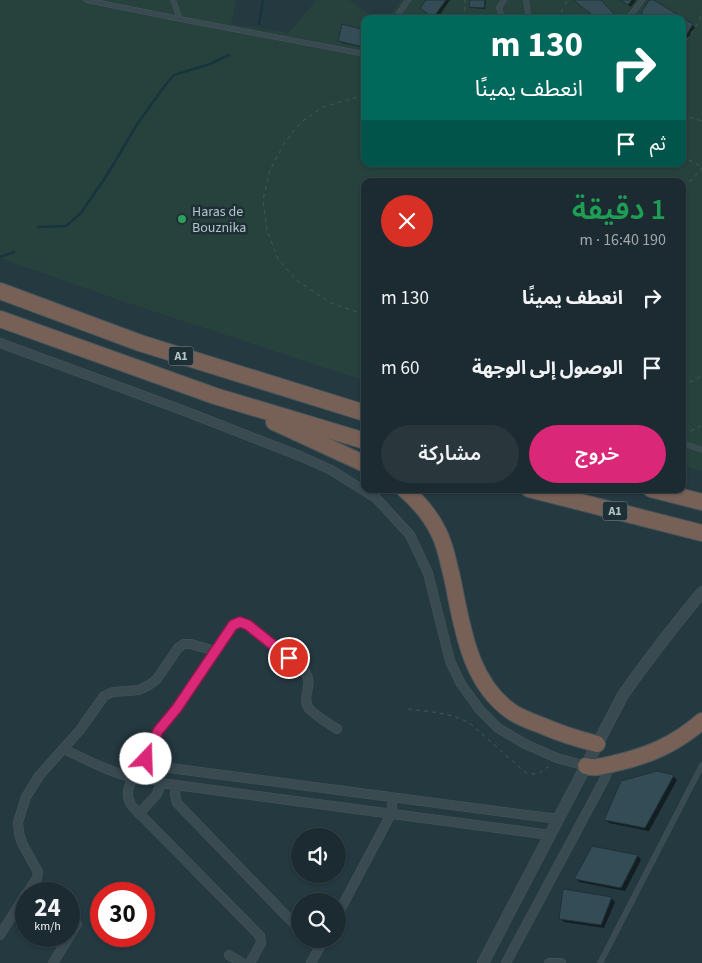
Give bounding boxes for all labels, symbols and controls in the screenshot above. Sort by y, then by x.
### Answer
text: 130 m [491,20,583,70]
icon: right [601,35,666,100]
text: انعطف يمينًا [475,73,583,105]
icon: arrive [612,130,640,158]
text: ثم [650,131,666,158]
text: 1 دقيقة [572,188,666,231]
button: close [381,195,433,247]
place label: Haras de Bouznika [192,202,246,238]
marker: Haras de Bouznika [176,213,188,225]
text: 190 m · 16:40 [579,229,666,251]
icon: right [638,284,666,312]
text: 130 m [381,285,429,312]
text: انعطف يمينًا [522,285,623,312]
road number: A1 [168,346,194,366]
icon: arrive [638,354,666,382]
text: 60 m [381,355,419,382]
text: الوصول إلى الوجهة [472,355,623,382]
button: مشاركة [381,425,519,483]
button: خروج [529,425,666,483]
road number: A1 [602,502,628,520]
pin [268,637,310,679]
icon: arrive [275,644,303,672]
position arrow [119,732,171,784]
map controls [291,828,346,948]
button: sound [291,828,346,883]
speed limit sign: 30 [90,882,155,947]
text: 24 [34,890,61,926]
button: search [291,893,346,948]
text: km/h [34,918,61,935]

